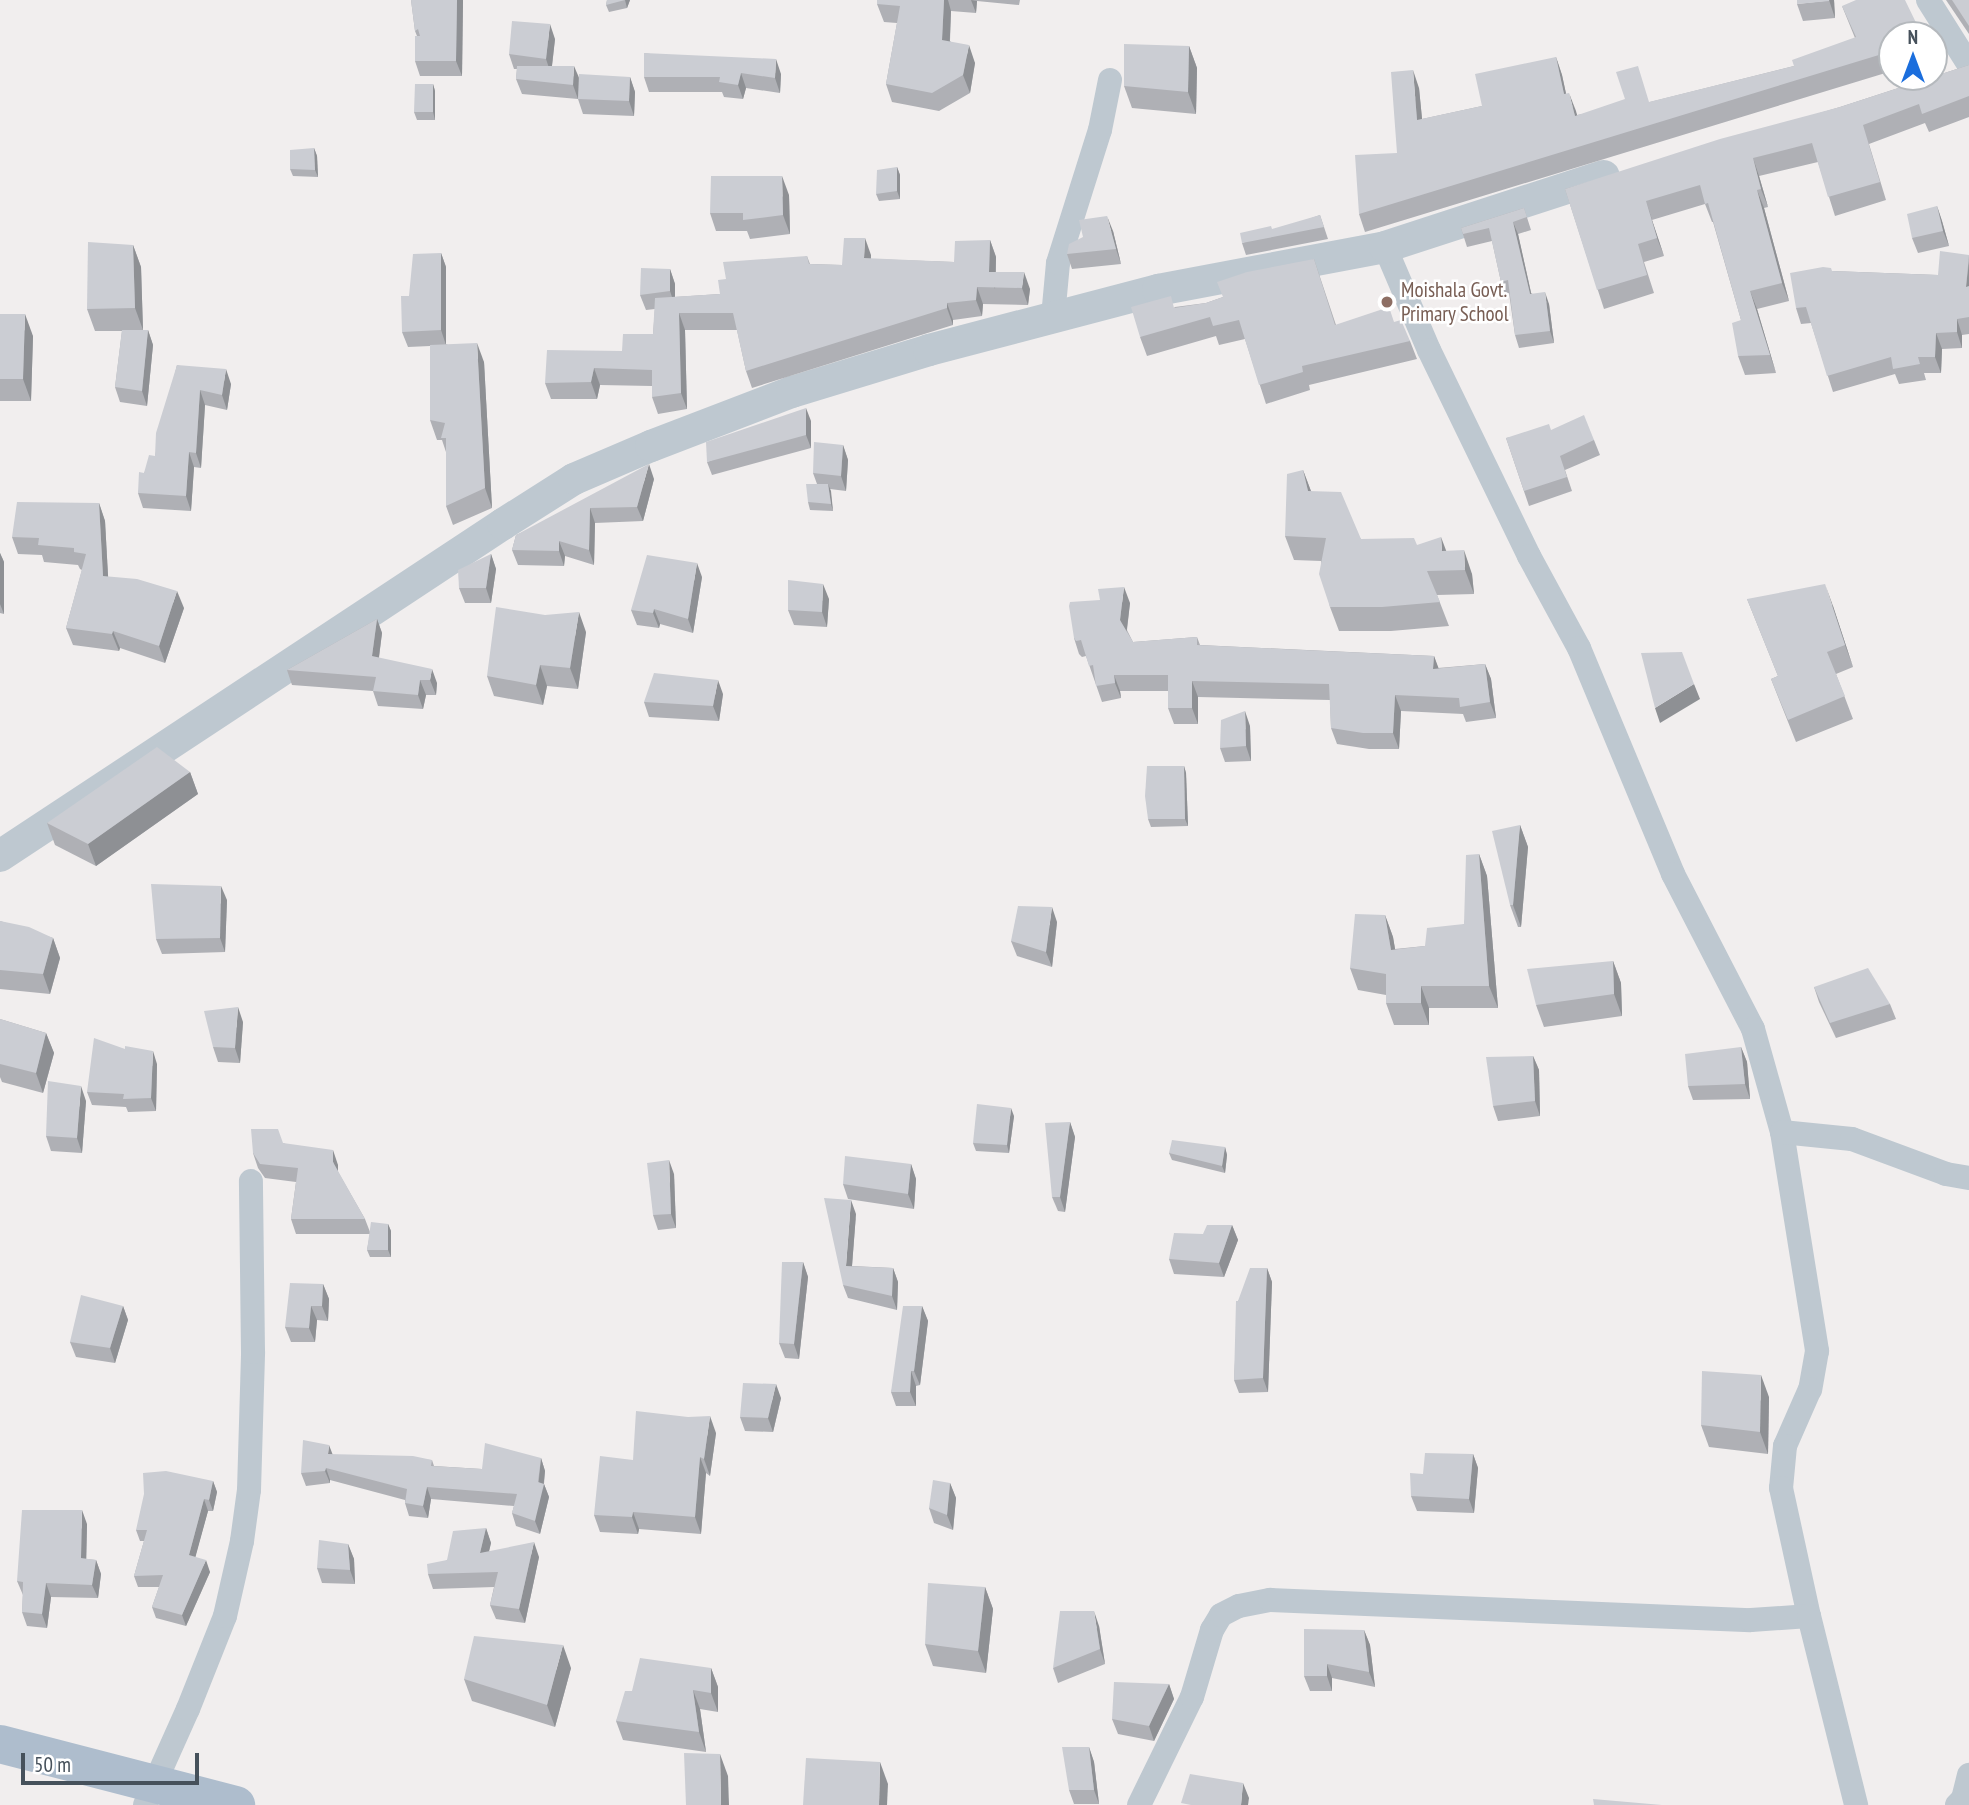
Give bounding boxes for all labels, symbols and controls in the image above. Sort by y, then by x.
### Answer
north arrow [1878,21,1948,91]
text: N [1908,25,1918,49]
place label: Moishala Govt. Primary School [1401,277,1509,327]
marker: Moishala Govt. Primary School [1379,294,1395,310]
scale bar [24,1738,203,1782]
text: 50 m [34,1751,71,1778]

